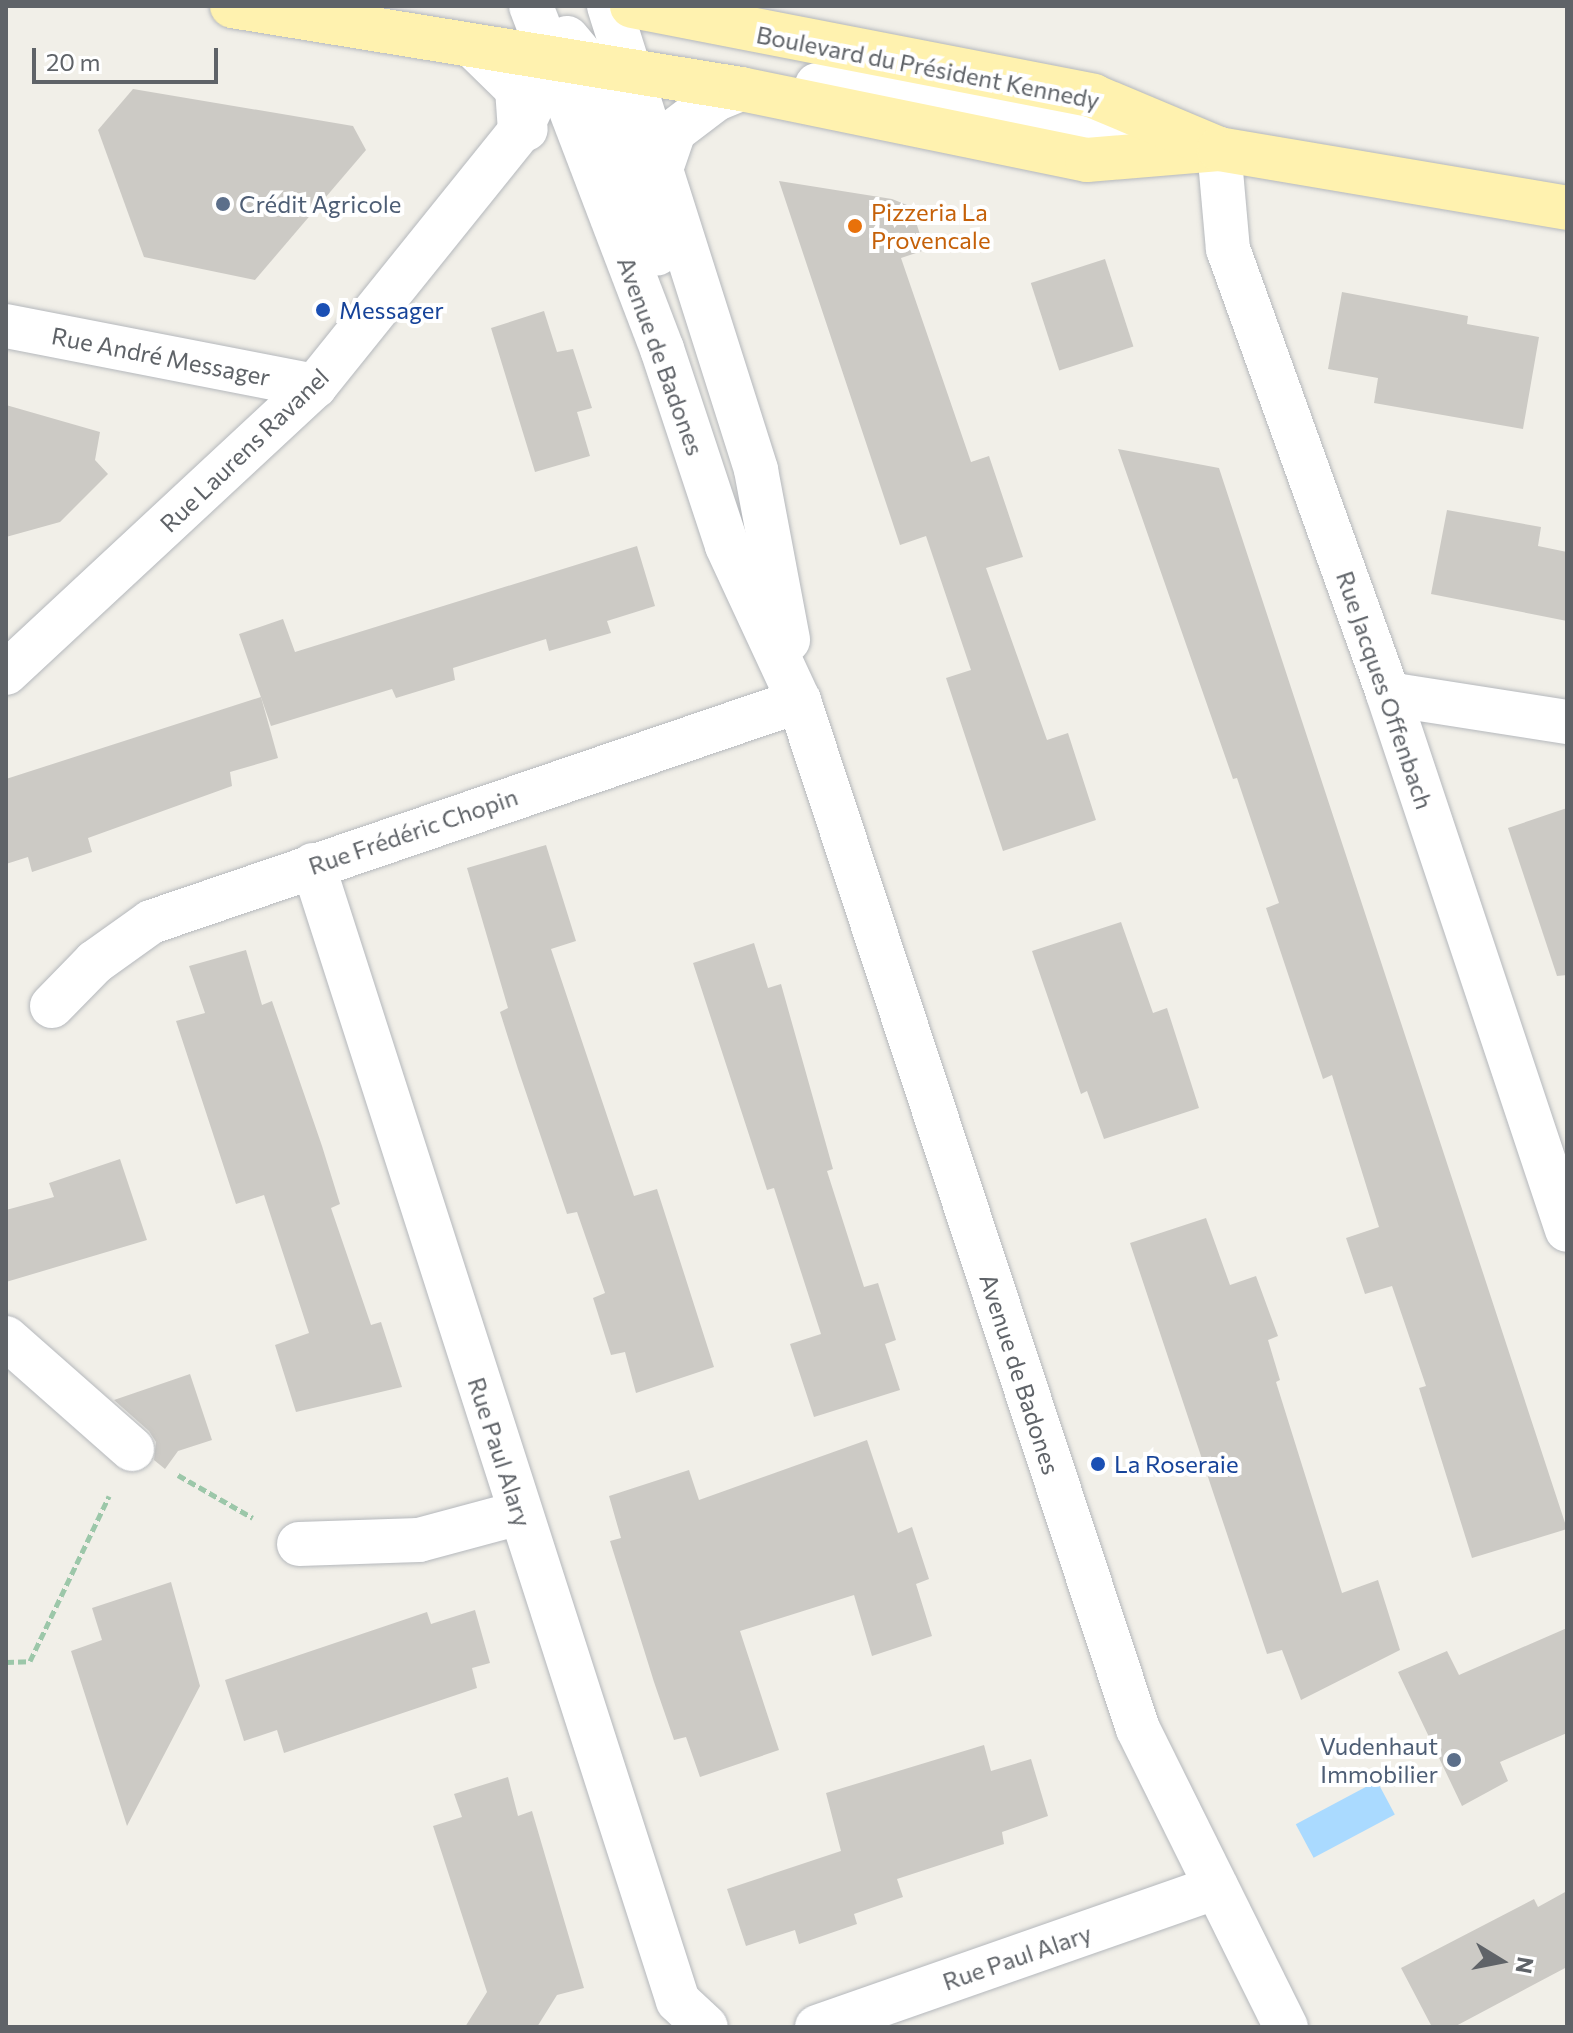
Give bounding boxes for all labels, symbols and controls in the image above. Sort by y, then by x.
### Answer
street label: Boulevard du Président Kennedy [754,20,1102,114]
scale bar [36,32,222,82]
text: 20 m [46,47,100,76]
place label: Crédit Agricole [239,190,401,218]
marker: Crédit Agricole [214,195,232,213]
place label: Pizzeria La Provencale [871,198,991,254]
marker: Pizzeria La Provencale [846,217,864,235]
street label: Avenue de Badones [612,253,710,459]
place label: Messager [339,296,444,324]
marker: Messager [314,301,332,319]
street label: Rue André Messager [49,321,273,391]
street label: Rue Laurens Ravanel [154,362,334,538]
street label: Rue Jacques Offenbach [1331,567,1439,813]
street label: Rue Frédéric Chopin [305,782,521,880]
street label: Avenue de Badones [974,1270,1066,1478]
street label: Rue Paul Alary [462,1374,538,1530]
place label: La Roseraie [1114,1450,1239,1478]
marker: La Roseraie [1089,1455,1107,1473]
place label: Vudenhaut Immobilier [1320,1732,1438,1788]
marker: Vudenhaut Immobilier [1445,1751,1463,1769]
street label: Rue Paul Alary [939,1918,1095,1996]
north arrow [1461,1921,1541,2001]
text: N [1510,1955,1540,1976]

